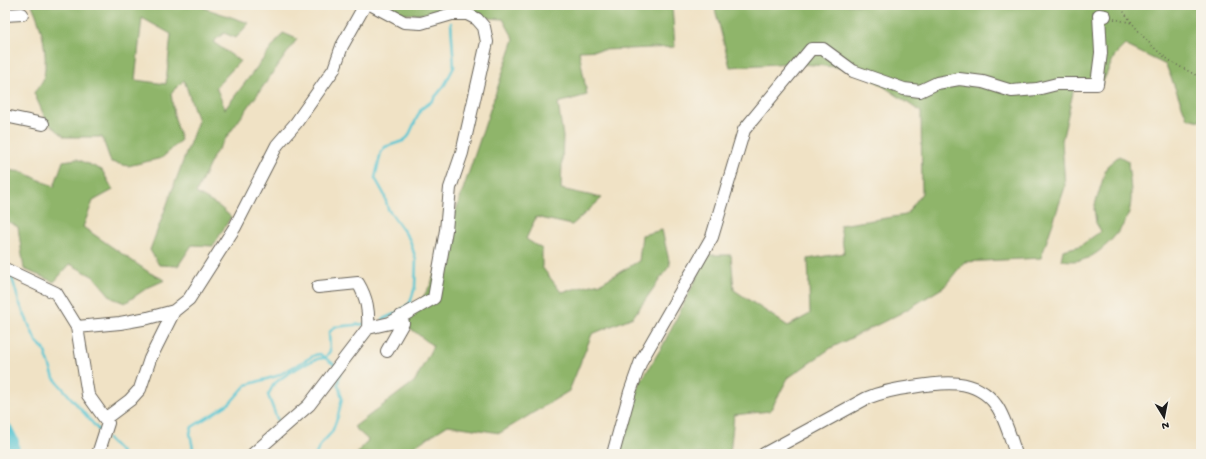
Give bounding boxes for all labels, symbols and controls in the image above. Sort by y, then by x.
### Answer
north arrow [1144,397,1184,437]
text: N [1161,418,1170,431]

